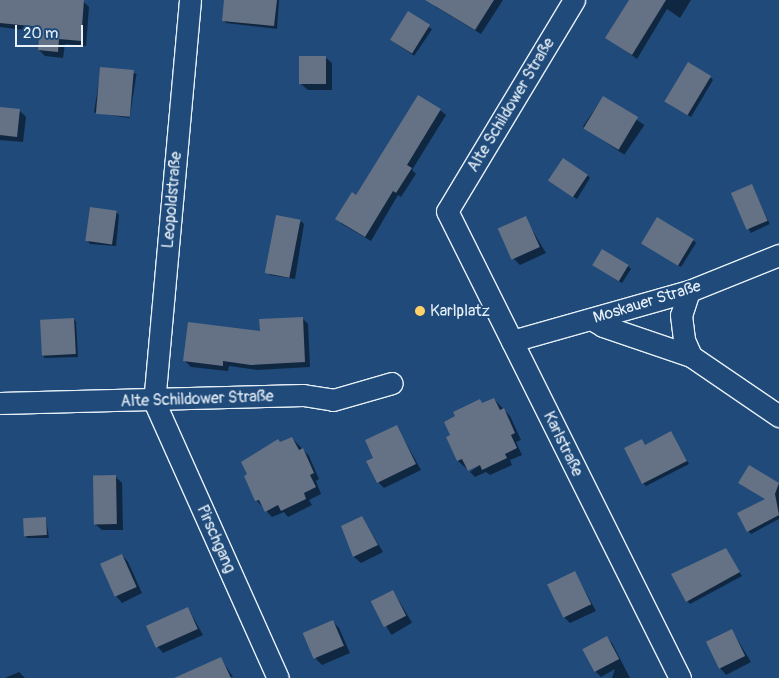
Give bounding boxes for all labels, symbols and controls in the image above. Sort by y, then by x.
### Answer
scale bar [18,15,85,47]
text: 20 m [23,24,58,43]
street label: Alte Schildower Straße [463,34,559,176]
street label: Leopoldstraße [158,151,186,249]
street label: Moskauer Straße [591,276,703,328]
place label: Karlplatz [430,301,490,321]
marker: Karlplatz [414,305,426,317]
street label: Alte Schildower Straße [120,387,274,411]
street label: Karlstraße [539,408,587,480]
street label: Pirschgang [193,502,239,576]

